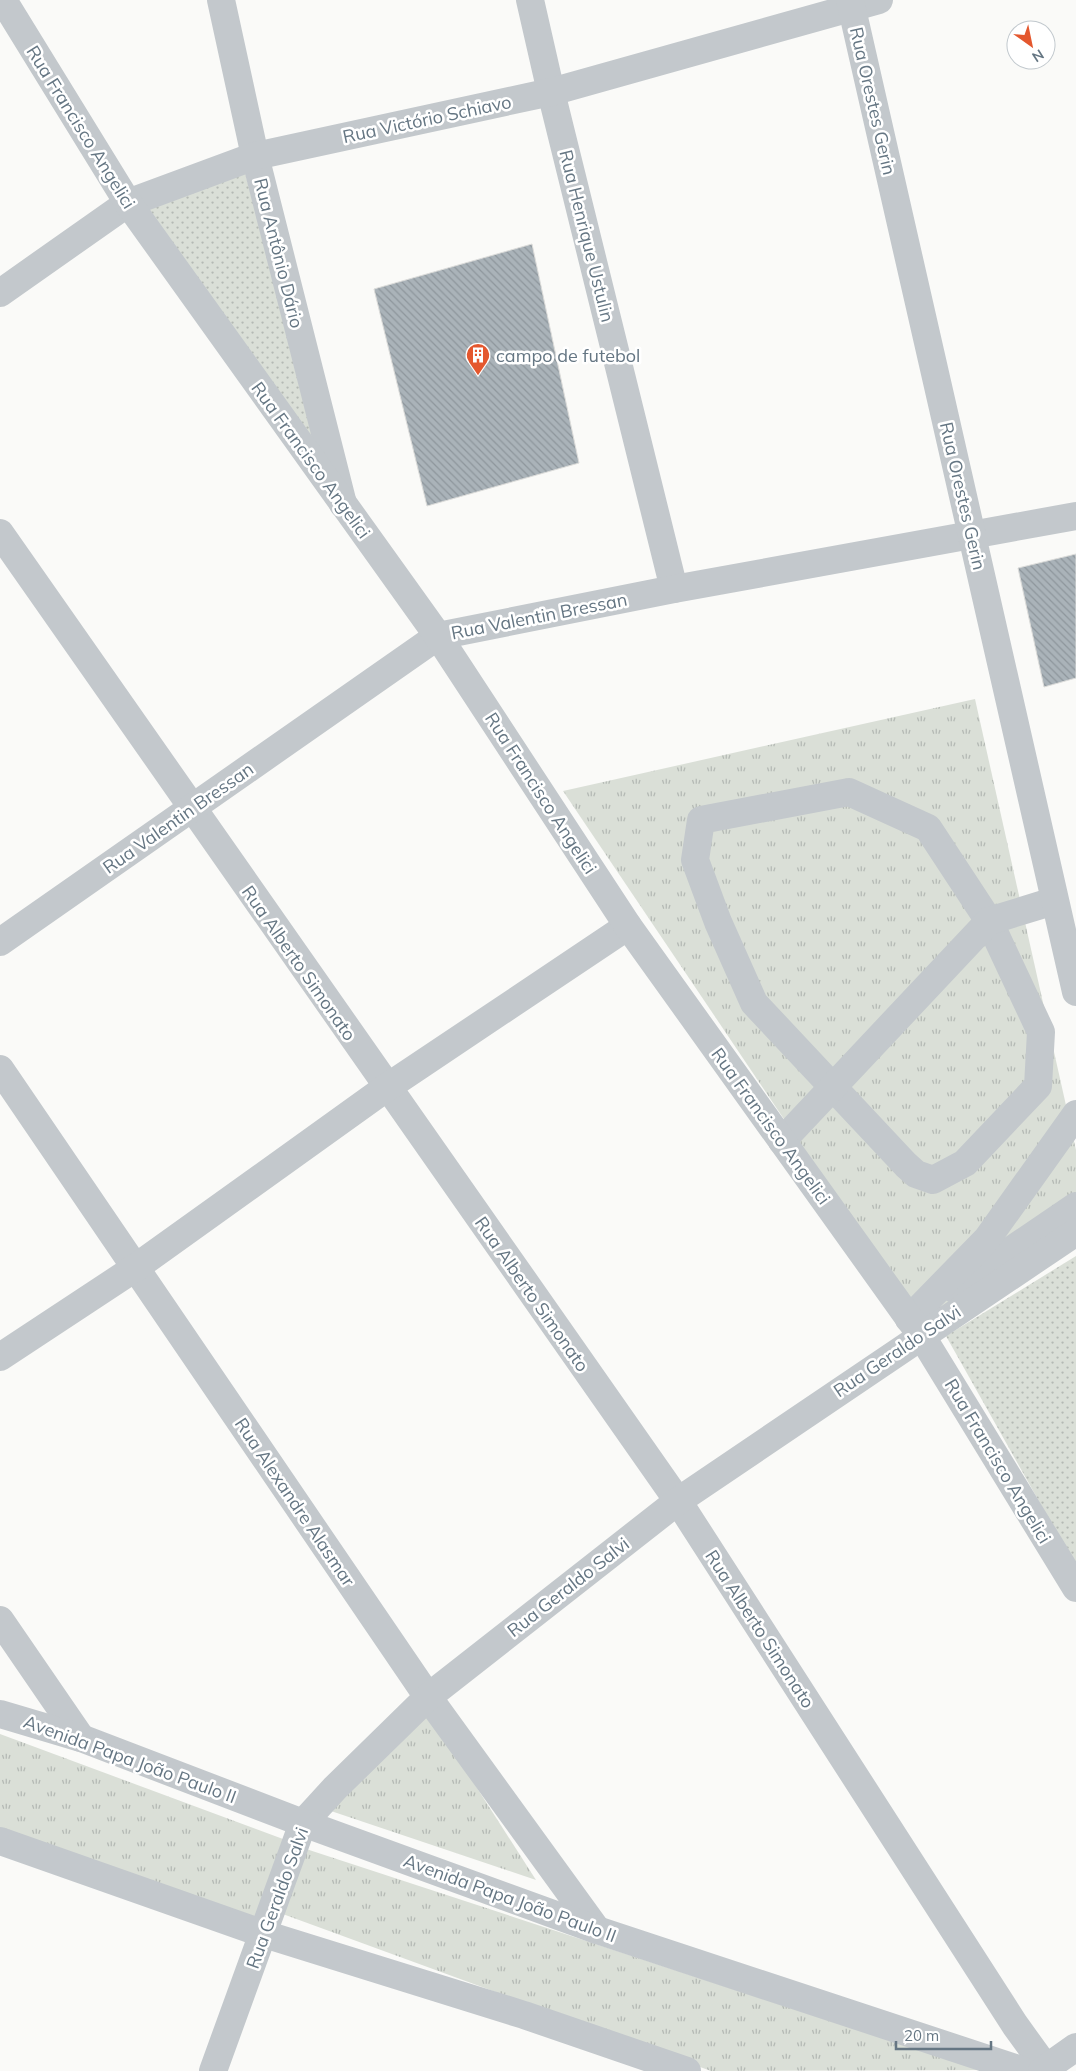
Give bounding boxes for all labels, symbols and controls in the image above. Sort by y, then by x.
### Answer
north arrow [1006,20,1056,70]
street label: Rua Orestes Gerin [845,25,901,177]
street label: Rua Francisco Angelici [21,41,141,213]
text: N [1029,45,1047,66]
street label: Rua Victório Schiavo [341,90,513,148]
street label: Rua Henrique Ustulin [554,147,620,325]
street label: Rua Antônio Dário [249,176,309,330]
building icon: campo de futebol [465,342,491,376]
place label: campo de futebol [496,344,640,367]
street label: Rua Francisco Angelici [246,377,376,543]
street label: Rua Orestes Gerin [935,420,991,572]
street label: Rua Valentin Bressan [449,588,629,644]
street label: Rua Francisco Angelici [480,708,602,878]
street label: Rua Valentin Bressan [98,757,258,879]
street label: Rua Alberto Simonato [237,881,361,1045]
street label: Rua Francisco Angelici [706,1043,836,1209]
street label: Rua Alberto Simonato [470,1212,594,1376]
street label: Rua Geraldo Salvi [829,1300,965,1402]
street label: Rua Francisco Angelici [940,1374,1056,1548]
street label: Rua Alexandre Alasmar [230,1413,360,1591]
street label: Rua Geraldo Salvi [502,1532,634,1642]
street label: Rua Alberto Simonato [700,1546,820,1712]
street label: Avenida Papa João Paulo II [21,1710,239,1808]
street label: Rua Geraldo Salvi [241,1824,313,1972]
street label: Avenida Papa João Paulo II [401,1849,619,1947]
scale bar [896,2018,991,2050]
text: 20 m [904,2026,939,2045]

